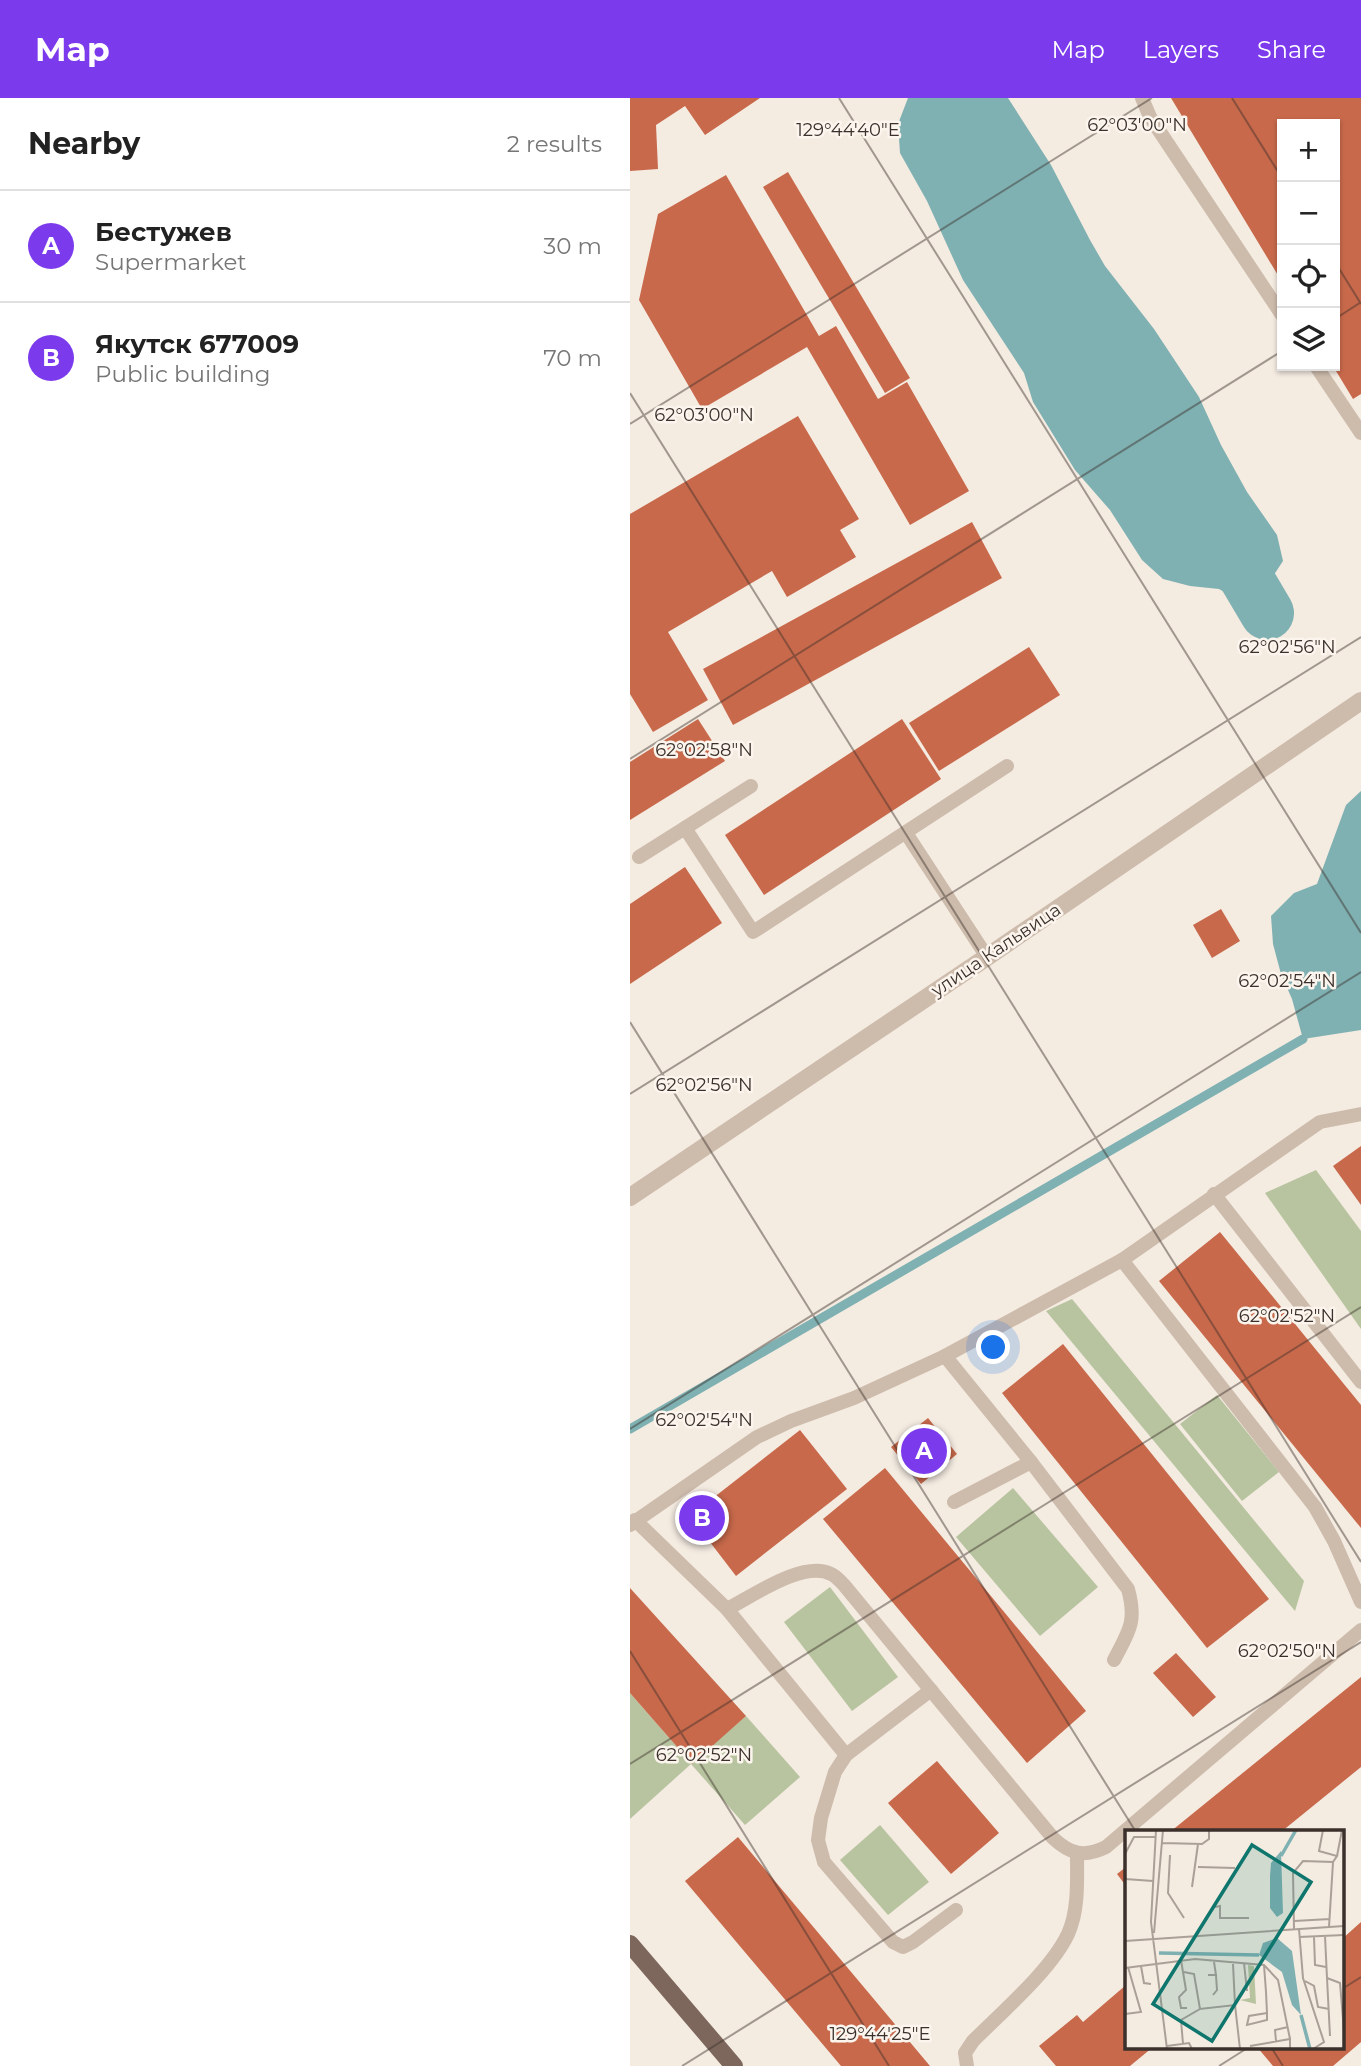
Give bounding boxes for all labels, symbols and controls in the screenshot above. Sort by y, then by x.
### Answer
text: Map [35,29,110,69]
text: Map [1051,35,1105,64]
text: Layers [1143,35,1219,64]
text: Share [1257,35,1326,64]
text: 62°03'00"N [1087,114,1187,136]
text: 129°44'40"E [796,119,900,141]
map controls [1277,119,1340,371]
button: + [1277,119,1340,182]
text: Nearby [28,125,140,162]
text: 2 results [507,130,602,158]
button: − [1277,182,1340,245]
text: Бестужев [95,216,232,248]
text: A [42,232,60,260]
text: 30 m [543,232,602,260]
button: locate [1277,245,1340,308]
text: Supermarket [95,248,247,276]
button: layers [1277,308,1340,371]
text: Якутск 677009 [95,328,299,360]
text: B [42,344,60,372]
text: 70 m [543,344,602,372]
text: Public building [95,360,270,388]
text: 62°03'00"N [654,404,754,426]
text: 62°02'56"N [1238,636,1336,658]
text: 62°02'58"N [655,739,753,761]
street label: улица Кальвица [926,899,1065,1002]
text: 62°02'54"N [1238,970,1336,992]
text: 62°02'56"N [655,1074,753,1096]
text: 62°02'52"N [1239,1305,1335,1327]
your location [976,1330,1010,1364]
text: 62°02'54"N [655,1409,753,1431]
pin: A [901,1425,947,1477]
pin: B [679,1492,725,1544]
text: 62°02'50"N [1238,1640,1336,1662]
text: 62°02'52"N [656,1744,752,1766]
inset map [1125,1830,1343,2049]
text: 129°44'25"E [829,2023,931,2045]

